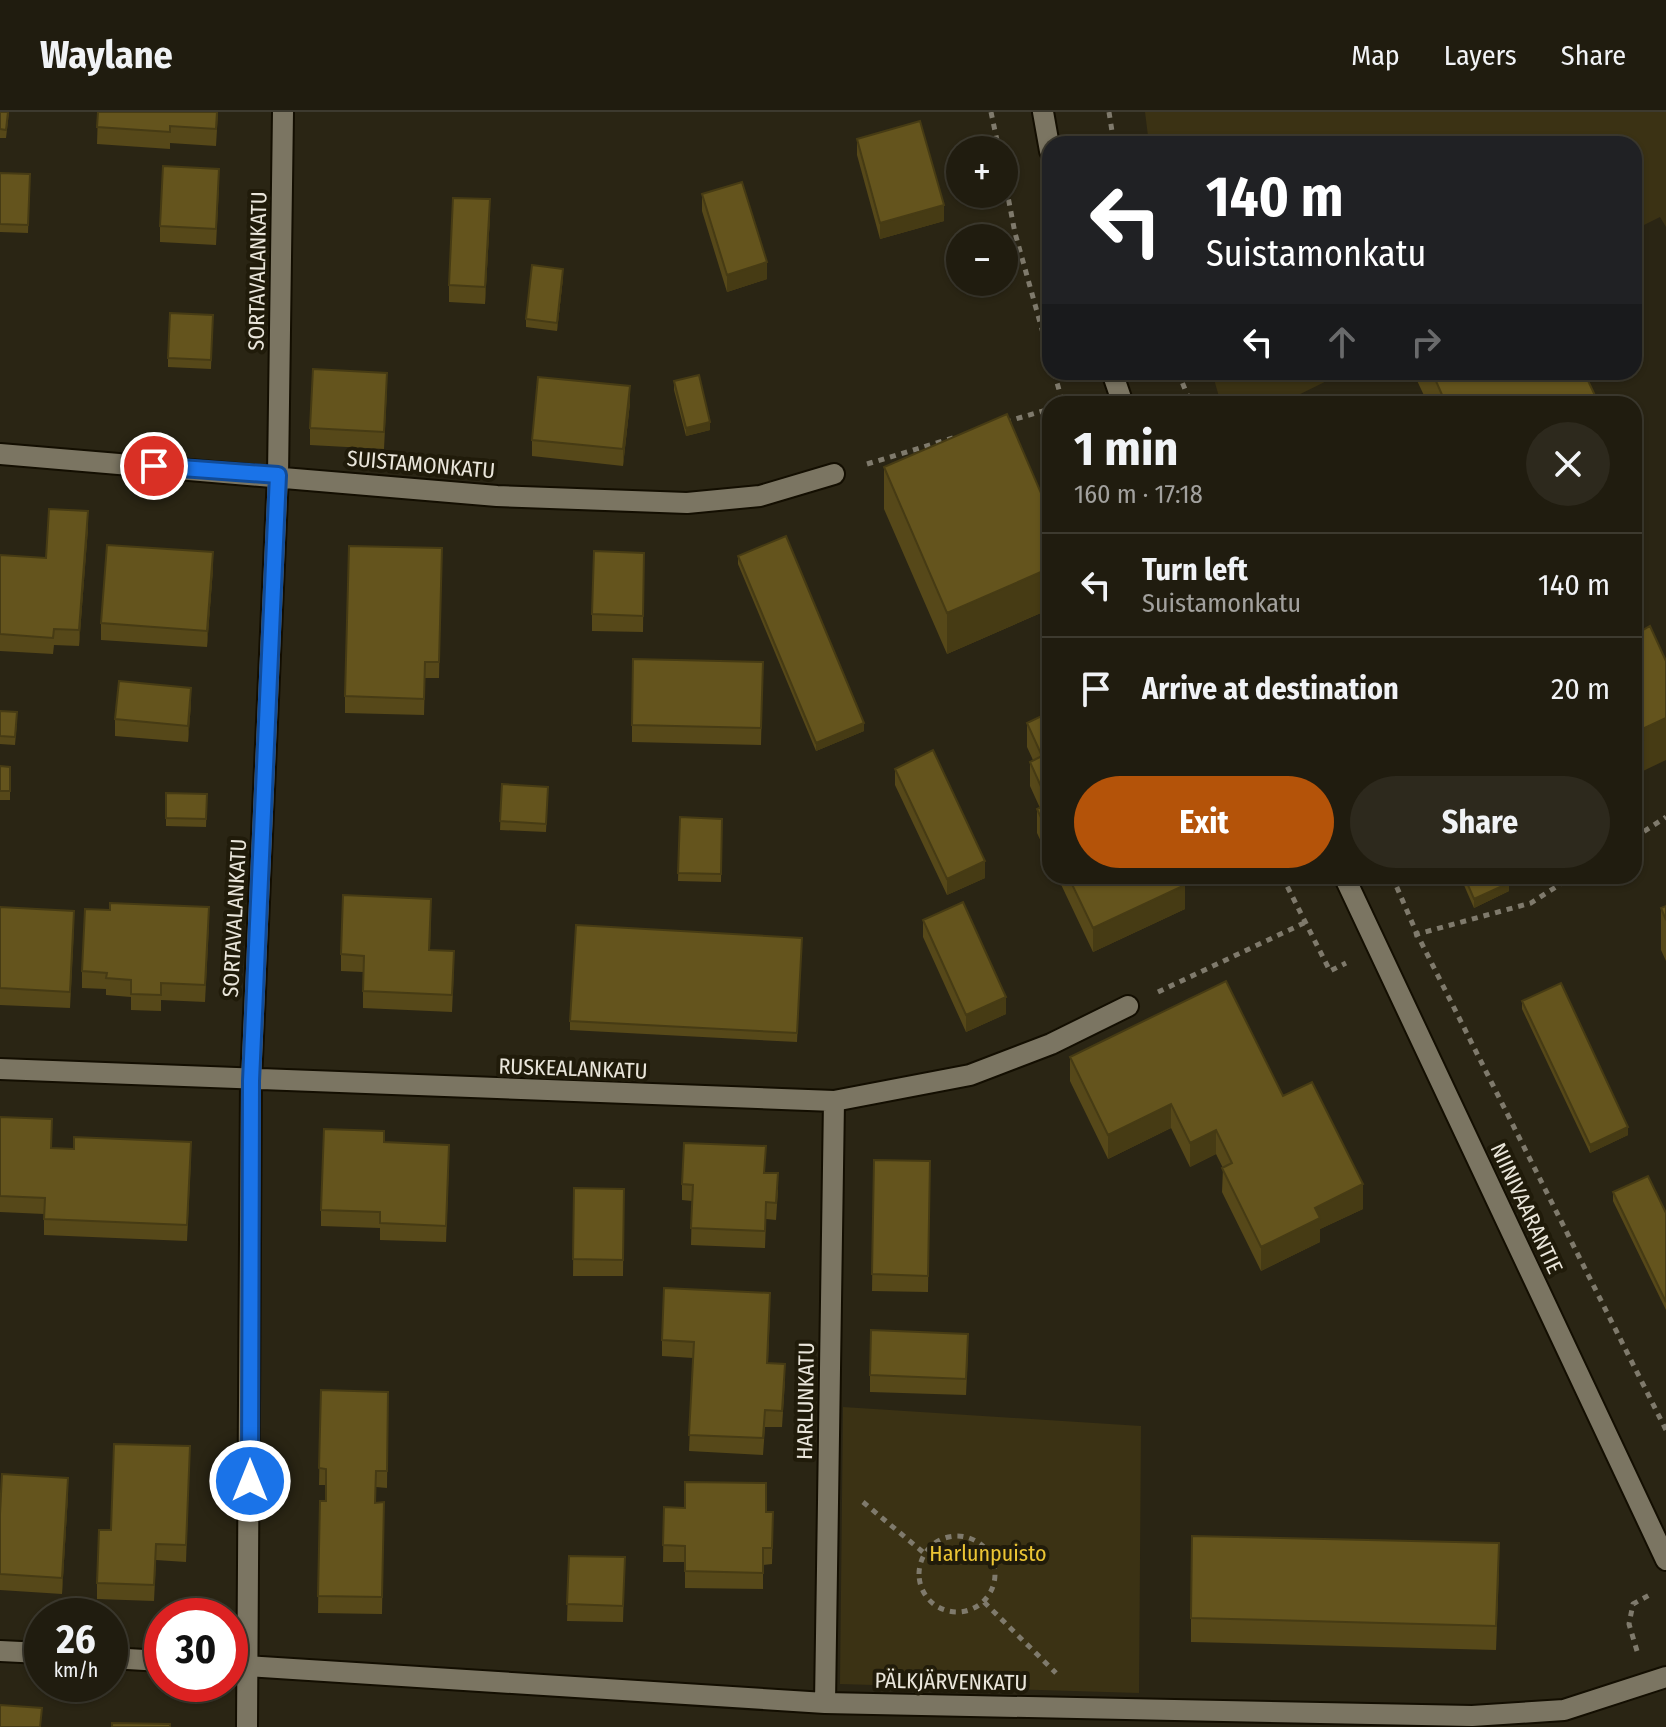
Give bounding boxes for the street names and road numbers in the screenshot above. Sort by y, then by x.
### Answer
street label: SORTAVALANKATU [243,191,272,351]
street label: SUISTAMONKATU [346,445,496,484]
street label: SORTAVALANKATU [217,838,252,998]
street label: RUSKEALANKATU [498,1052,648,1085]
street label: NIINIVAARANTIE [1484,1139,1569,1278]
street label: HARLUNKATU [791,1342,820,1460]
street label: PÄLKJÄRVENKATU [874,1667,1028,1696]

